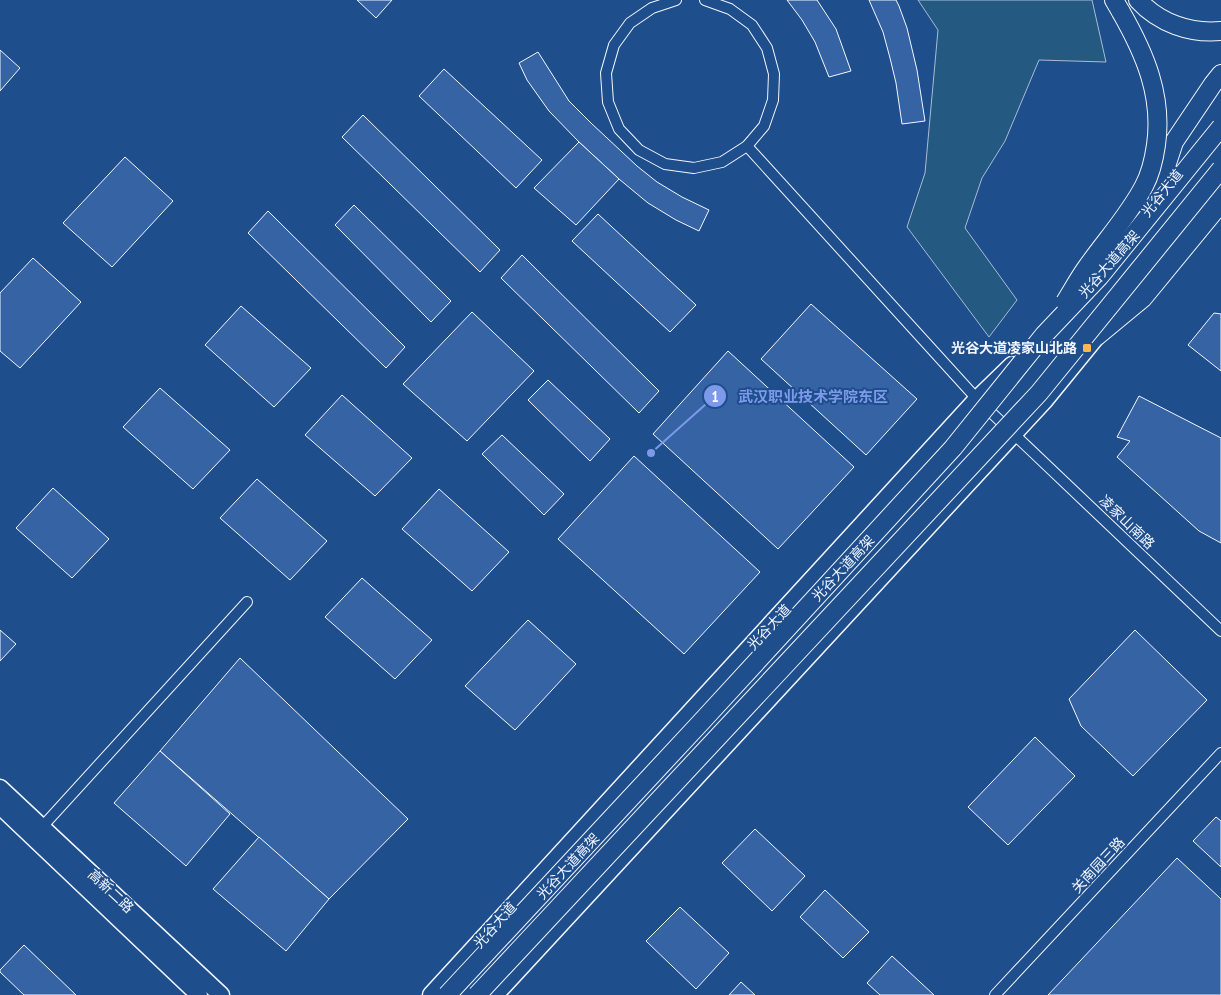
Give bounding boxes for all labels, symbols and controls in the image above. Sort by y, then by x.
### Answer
street label: 光谷大道 [1137,166,1187,220]
street label: 光谷大道高架 [1075,226,1143,302]
place label: 光谷大道凌家山北路 [951,339,1077,357]
marker: 光谷大道凌家山北路 [1081,342,1093,354]
callout: 武汉职业技术学院东区 [703,381,898,411]
text: 1 [711,387,719,406]
text: 武汉职业技术学院东区 [738,387,888,406]
street label: 凌家山南路 [1096,491,1158,553]
street label: 光谷大道高架 [808,531,878,605]
street label: 光谷大道 [743,600,795,654]
street label: 光谷大道高架 [533,829,603,903]
street label: 关南园三路 [1068,833,1128,897]
street label: 高新二路 [84,865,138,917]
street label: 光谷大道 [470,898,520,952]

